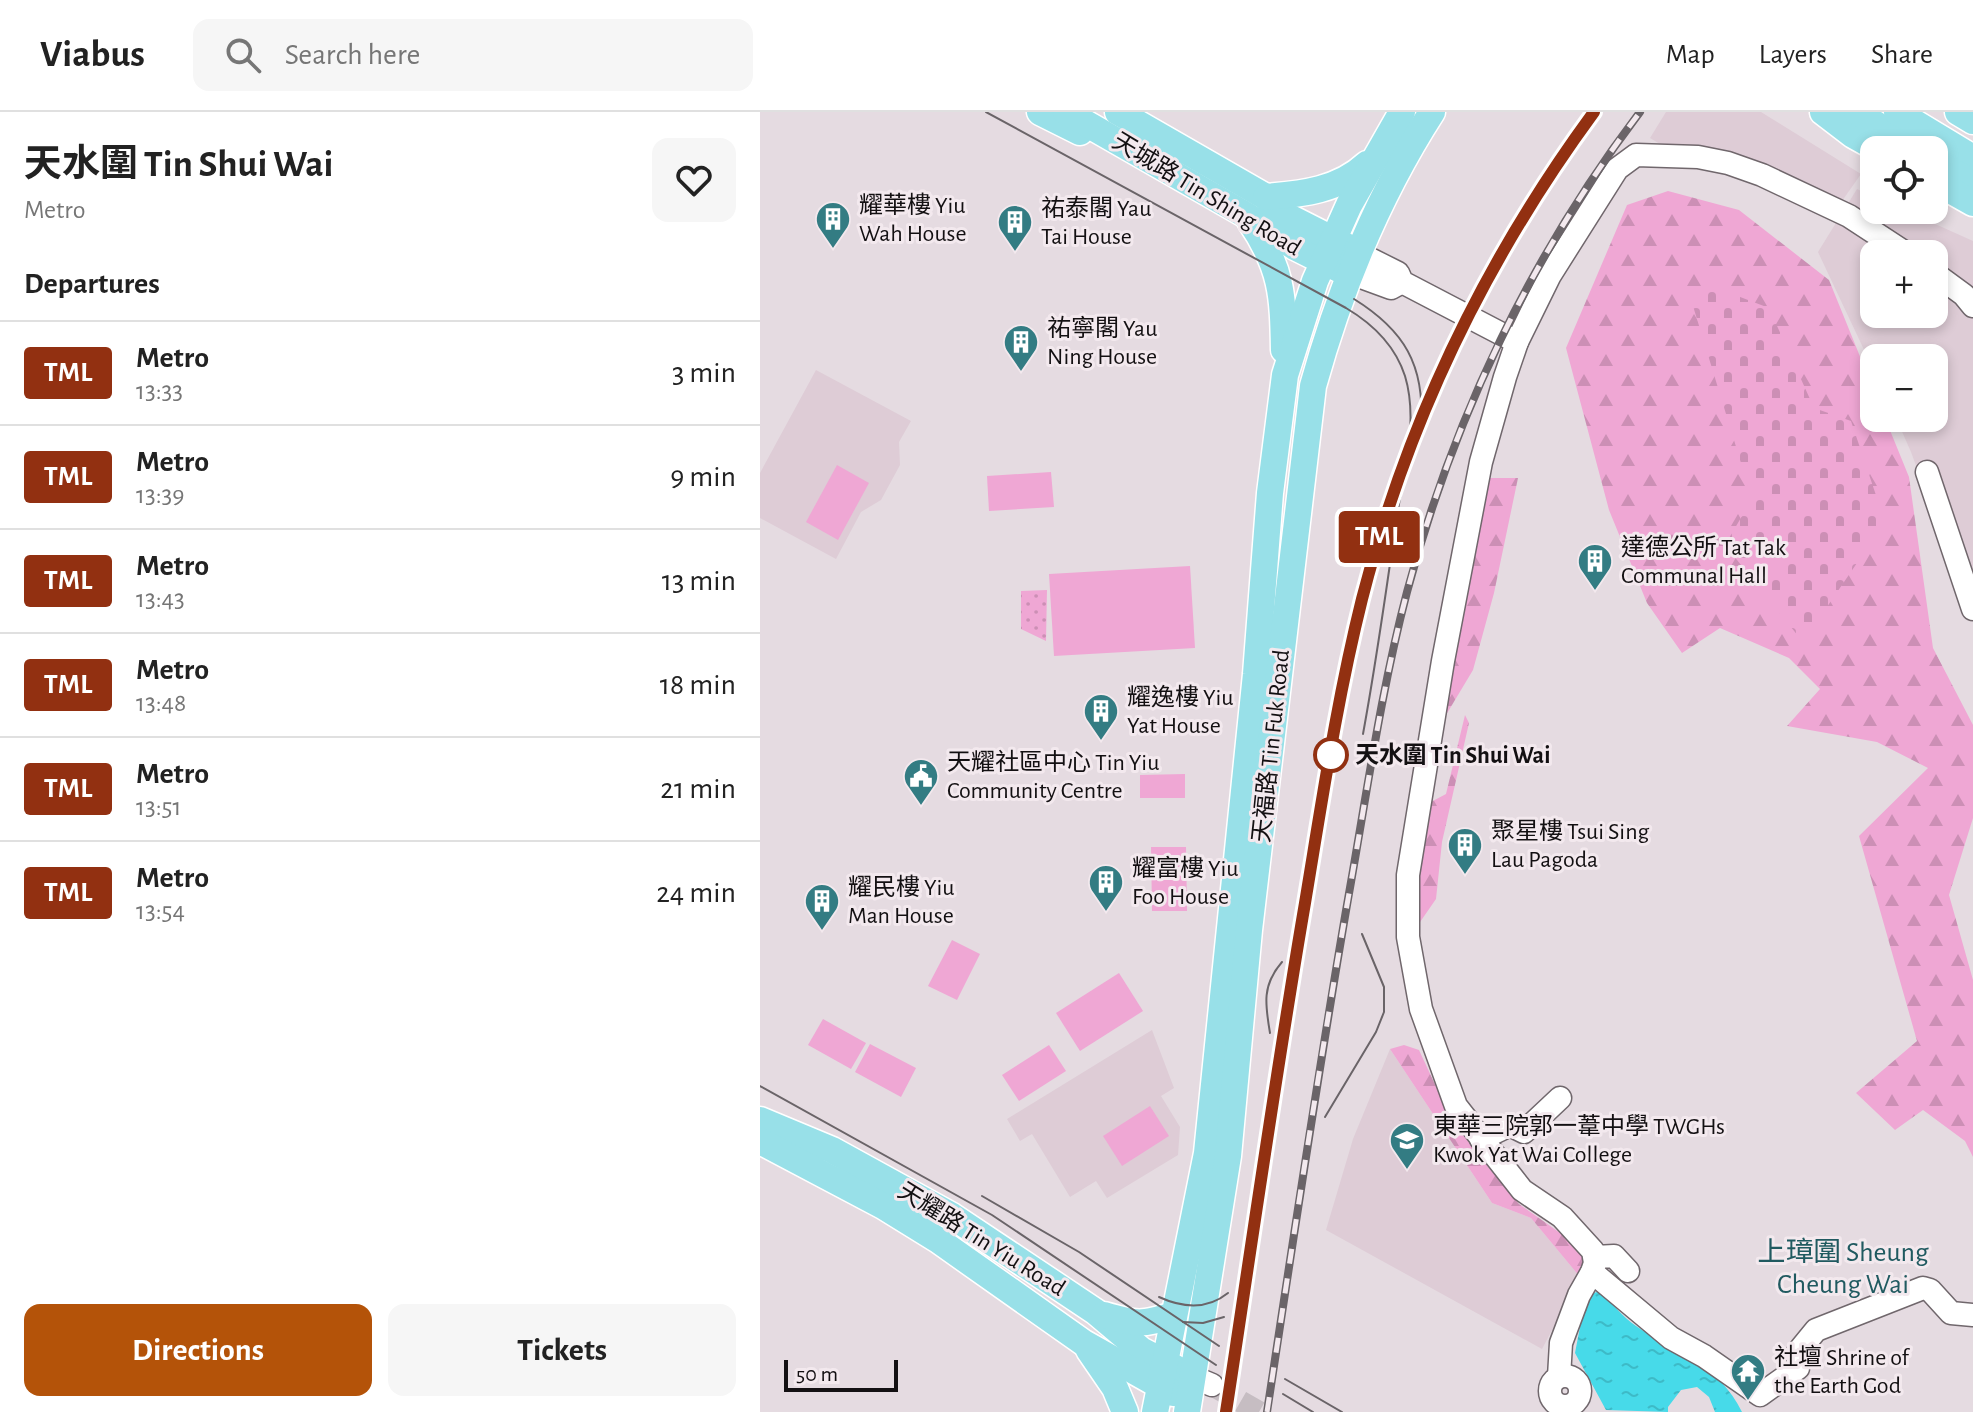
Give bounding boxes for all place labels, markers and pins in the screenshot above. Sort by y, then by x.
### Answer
place label: 耀華樓 Yiu Wah House [859,192,967,246]
place label: 祐泰閣 Yau Tai House [1041,195,1151,249]
building icon: 耀華樓 Yiu Wah House [814,200,852,250]
building icon: 祐泰閣 Yau Tai House [996,203,1034,253]
place label: 祐寧閣 Yau Ning House [1047,315,1157,369]
building icon: 祐寧閣 Yau Ning House [1002,323,1040,373]
place label: 達德公所 Tat Tak Communal Hall [1621,534,1786,588]
building icon: 達德公所 Tat Tak Communal Hall [1576,542,1614,592]
place label: 耀逸樓 Yiu Yat House [1127,684,1233,738]
building icon: 耀逸樓 Yiu Yat House [1082,692,1120,742]
marker: 天水圍 Tin Shui Wai [1314,738,1348,772]
place label: 天水圍 Tin Shui Wai [1355,742,1550,768]
place label: 天耀社區中心 Tin Yiu Community Centre [947,749,1159,803]
public building icon: 天耀社區中心 Tin Yiu Community Centre [902,757,940,807]
place label: 聚星樓 Tsui Sing Lau Pagoda [1491,818,1650,872]
building icon: 聚星樓 Tsui Sing Lau Pagoda [1446,826,1484,876]
place label: 耀富樓 Yiu Foo House [1132,855,1238,909]
building icon: 耀富樓 Yiu Foo House [1087,863,1125,913]
place label: 耀民樓 Yiu Man House [848,874,954,928]
building icon: 耀民樓 Yiu Man House [803,882,841,932]
place label: 東華三院郭一葦中學 TWGHs Kwok Yat Wai College [1433,1113,1725,1167]
school or university icon: 東華三院郭一葦中學 TWGHs Kwok Yat Wai College [1388,1121,1426,1171]
place label: 社壇 Shrine of the Earth God [1774,1344,1911,1398]
temple icon: 社壇 Shrine of the Earth God [1729,1352,1767,1402]

